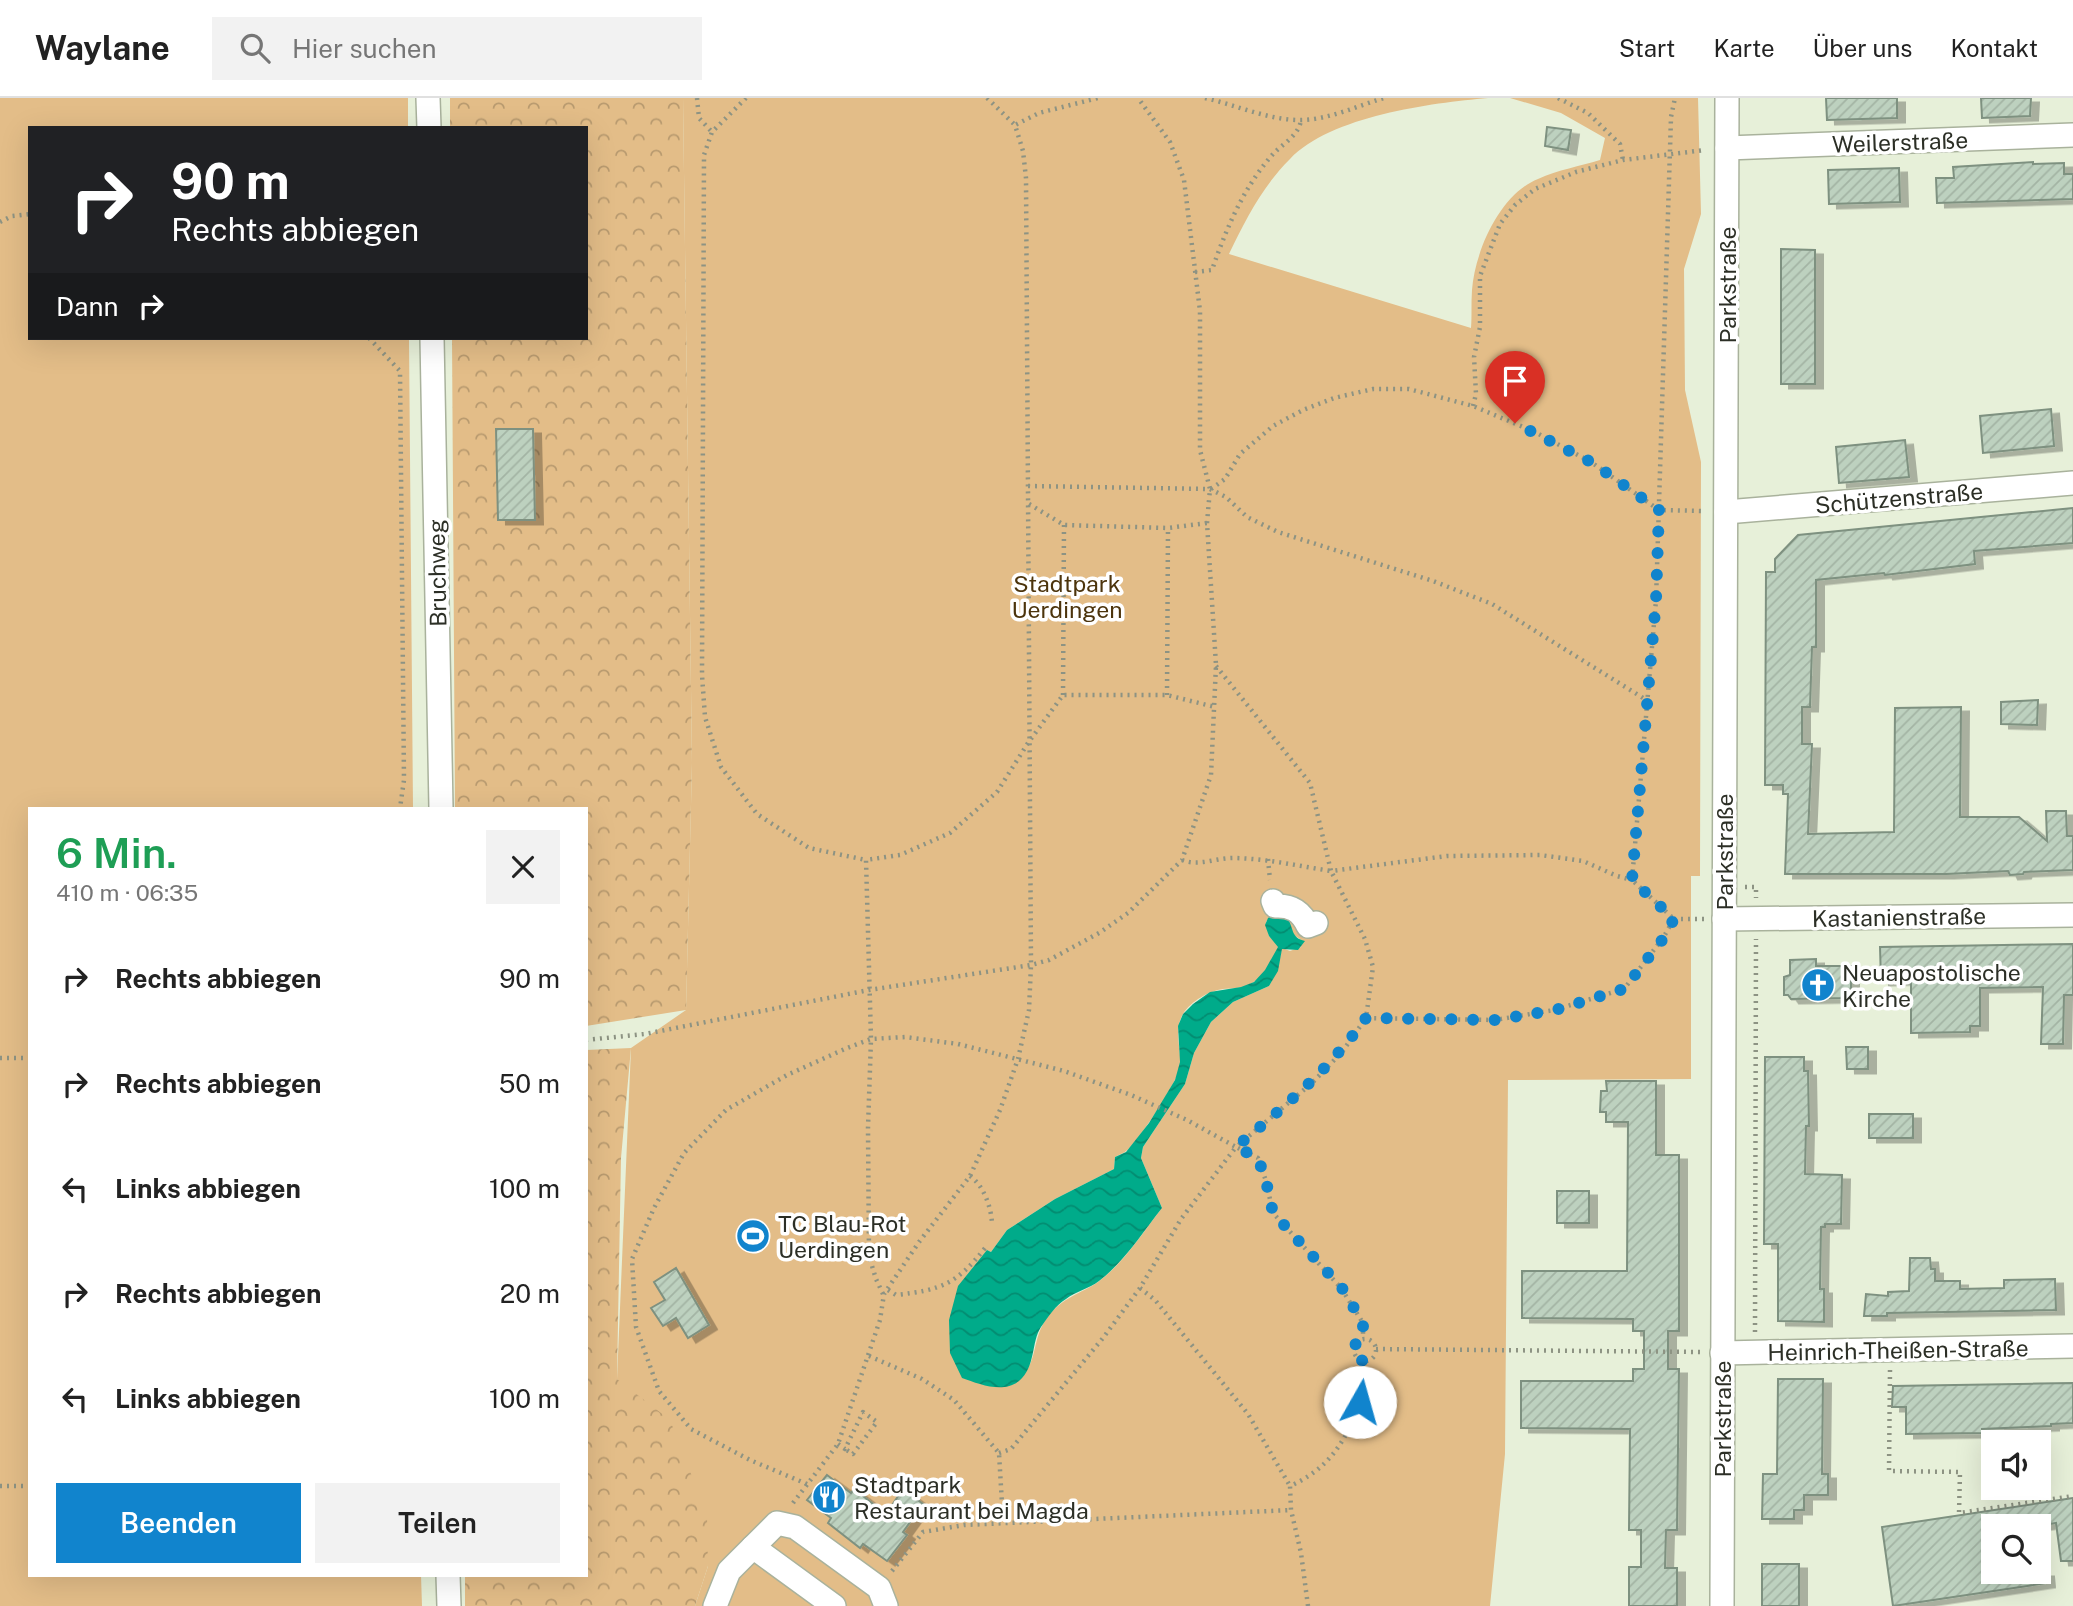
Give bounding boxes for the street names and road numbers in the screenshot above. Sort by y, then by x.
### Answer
street label: Weilerstraße [1831,126,1969,158]
street label: Parkstraße [1714,227,1741,343]
street label: Schützenstraße [1814,477,1984,519]
street label: Bruchweg [423,519,451,627]
street label: Parkstraße [1711,794,1738,910]
street label: Kastanienstraße [1812,902,1986,932]
street label: Heinrich-Theißen-Straße [1767,1334,2029,1366]
street label: Parkstraße [1709,1361,1736,1477]

